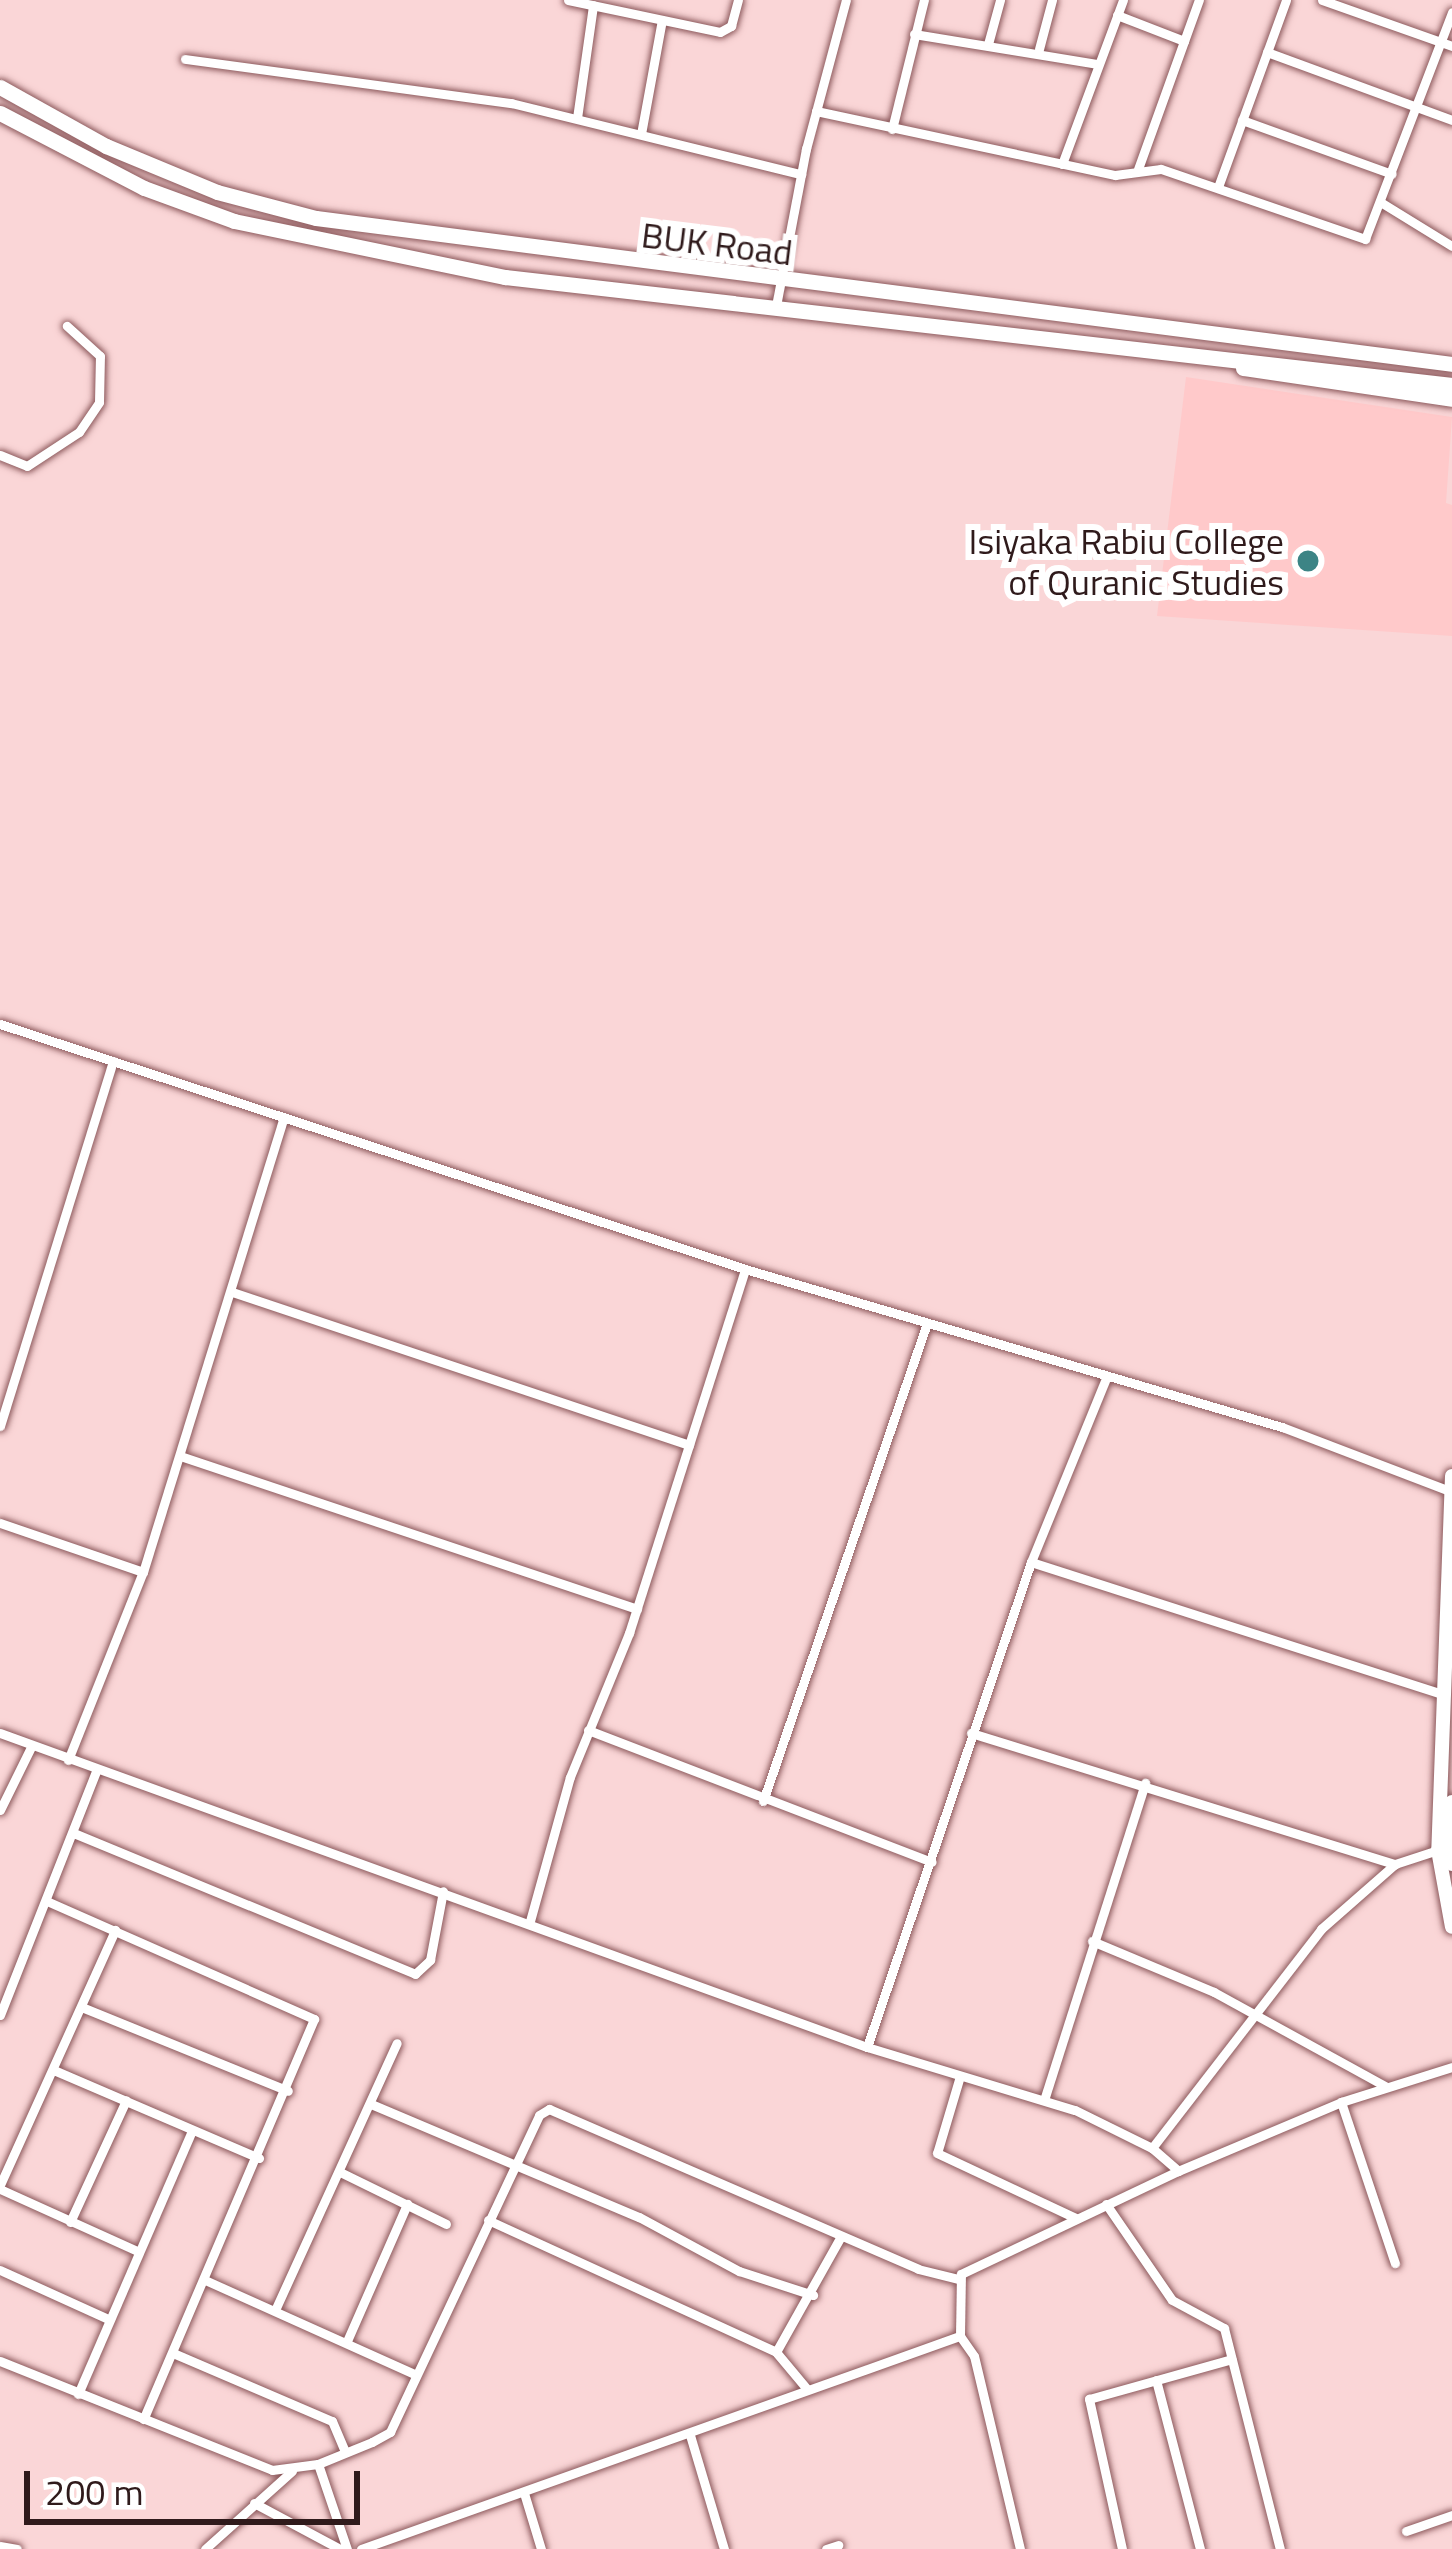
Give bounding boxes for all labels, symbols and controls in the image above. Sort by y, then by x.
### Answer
street label: BUK Road [639,212,795,274]
place label: Isiyaka Rabiu College of Quranic Studies [969,518,1284,603]
marker: Isiyaka Rabiu College of Quranic Studies [1295,548,1321,574]
scale bar [30,2447,366,2521]
text: 200 m [45,2464,144,2519]

